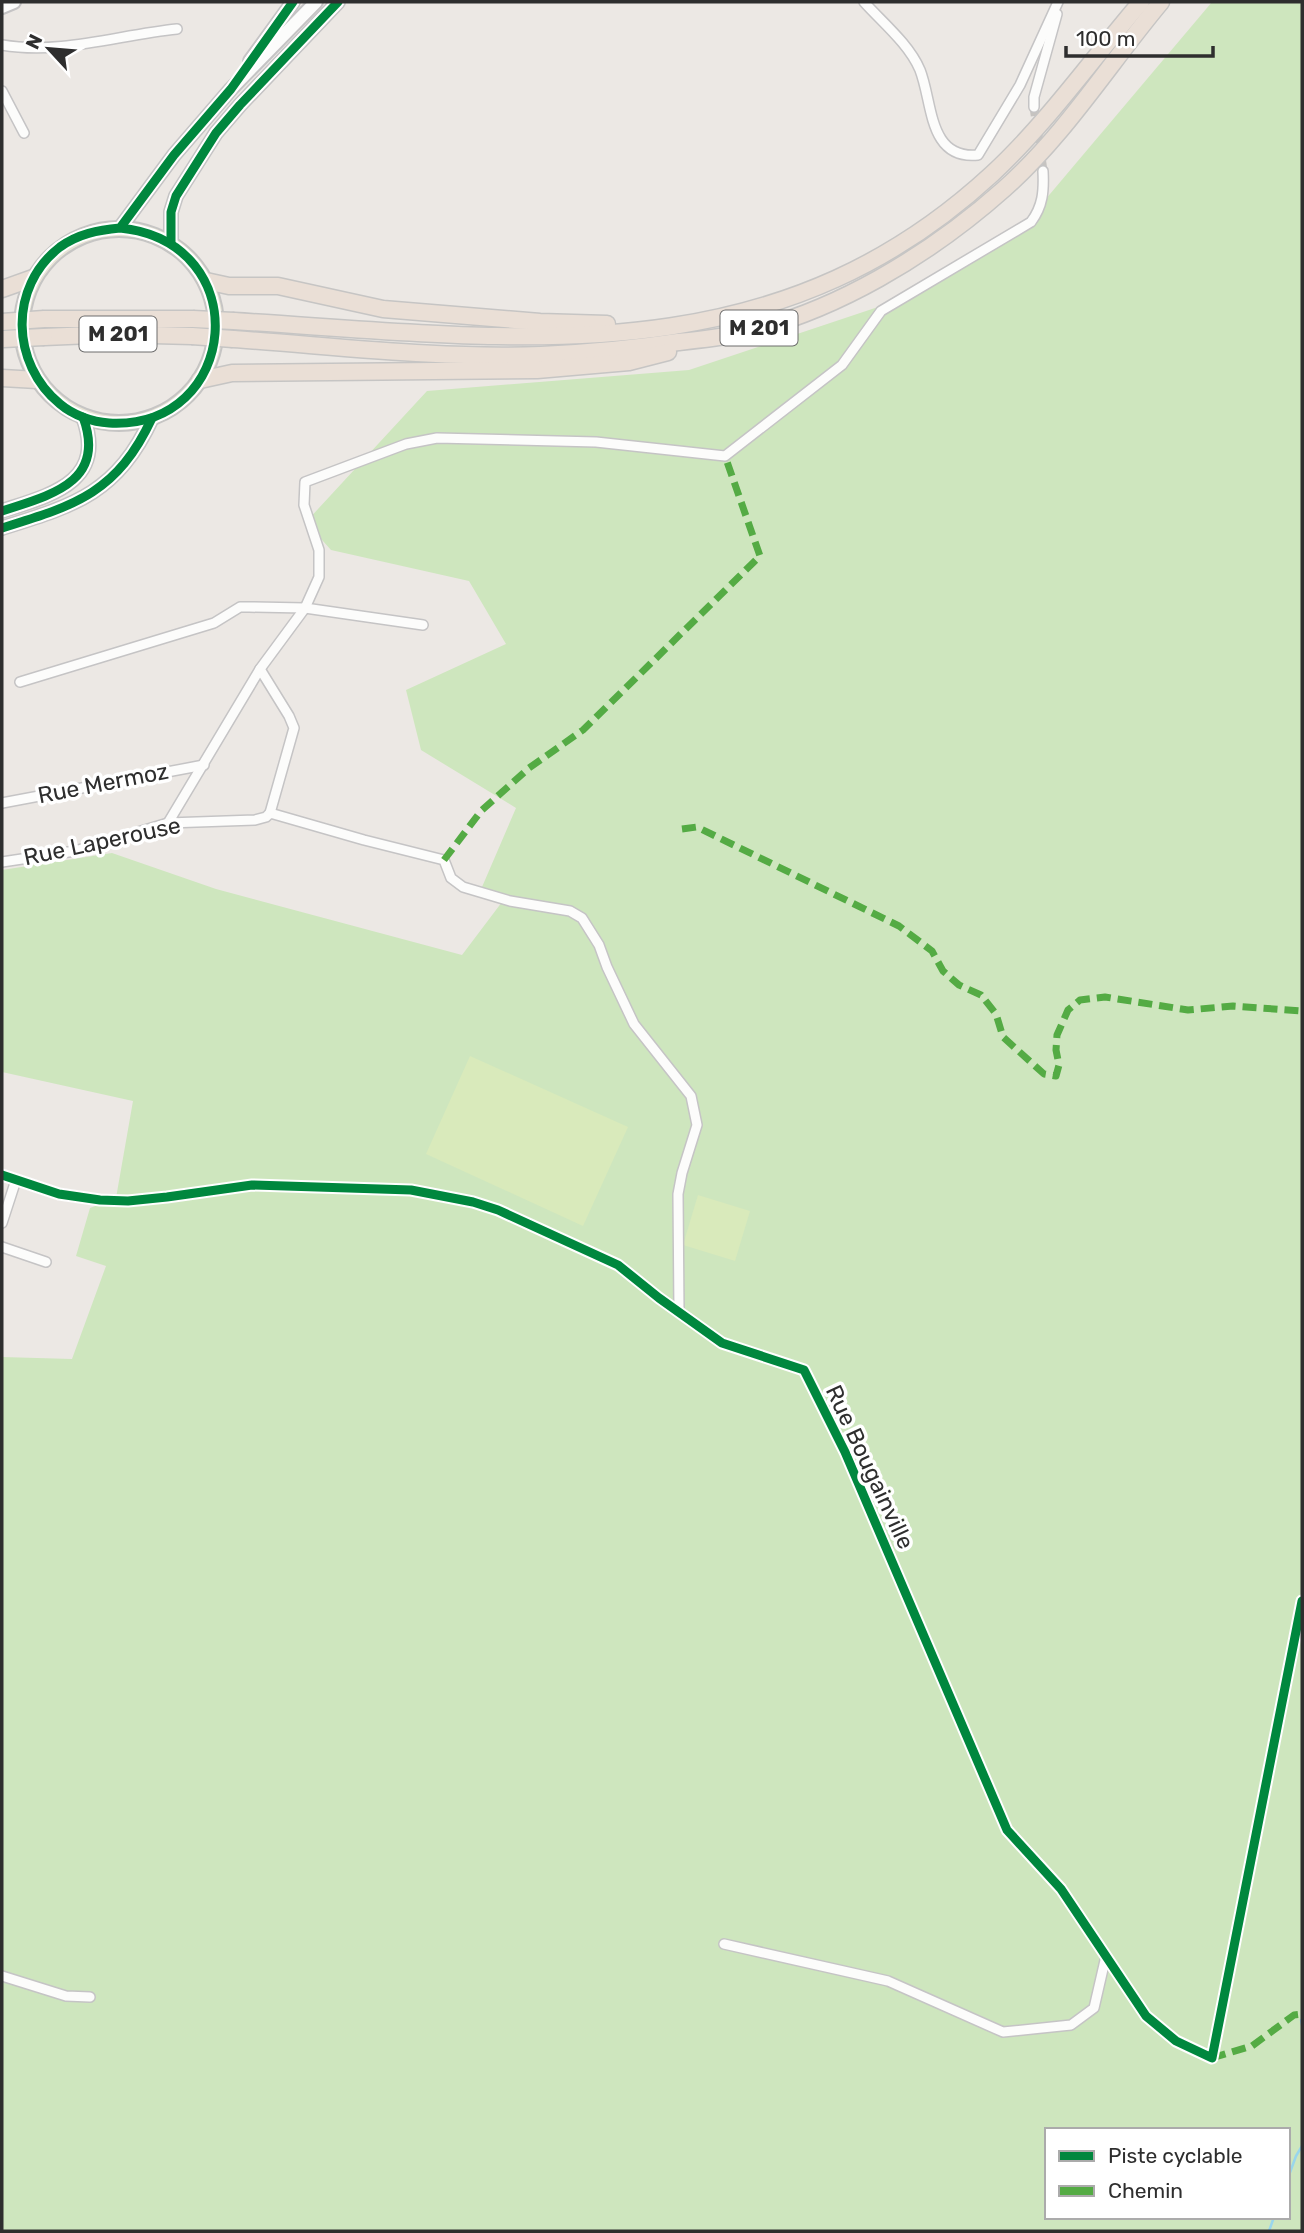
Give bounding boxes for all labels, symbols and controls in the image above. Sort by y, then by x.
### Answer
north arrow [14,14,84,84]
scale bar [1066,14,1213,58]
text: 100 m [1076,26,1135,51]
text: N [21,31,48,53]
road number: M 201 [720,310,798,346]
road number: M 201 [80,316,156,352]
street label: Rue Mermoz [35,757,171,809]
street label: Rue Laperouse [21,811,183,871]
street label: Rue Bougainville [820,1381,920,1553]
legend [1045,2128,1290,2219]
text: Piste cyclable [1108,2143,1243,2168]
text: Chemin [1108,2178,1183,2203]

